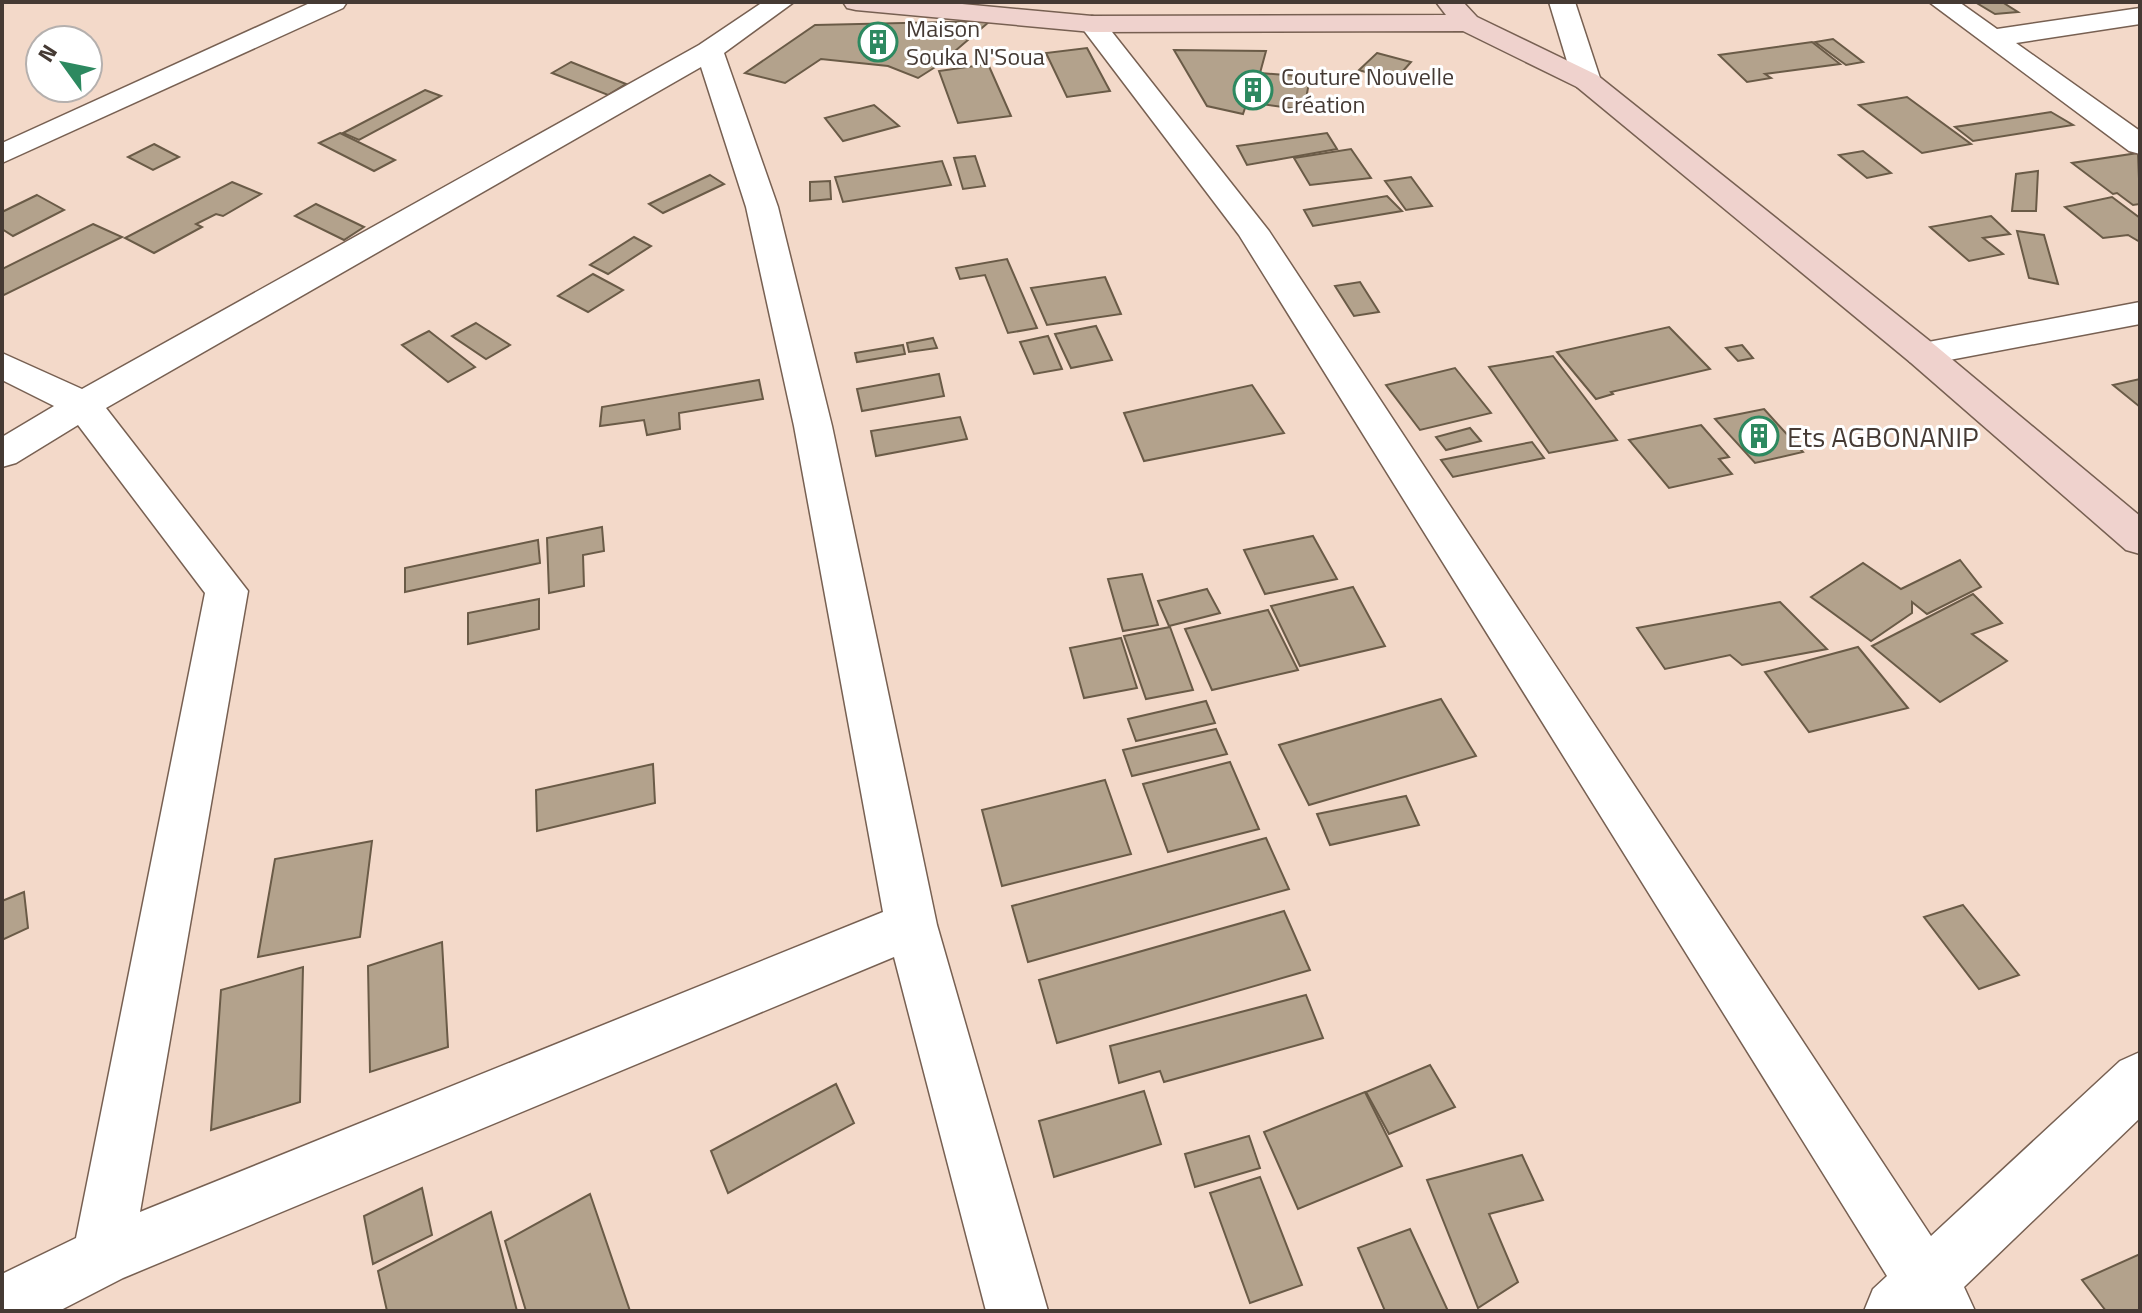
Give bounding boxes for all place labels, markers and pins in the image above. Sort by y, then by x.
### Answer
place label: Maison Souka N'Soua [906,10,1045,74]
building icon: Maison Souka N'Soua [857,21,899,63]
place label: Couture Nouvelle Création [1281,58,1454,122]
building icon: Couture Nouvelle Création [1232,69,1274,111]
building icon: Ets AGBONANIP [1738,415,1780,457]
place label: Ets AGBONANIP [1787,415,1979,458]

